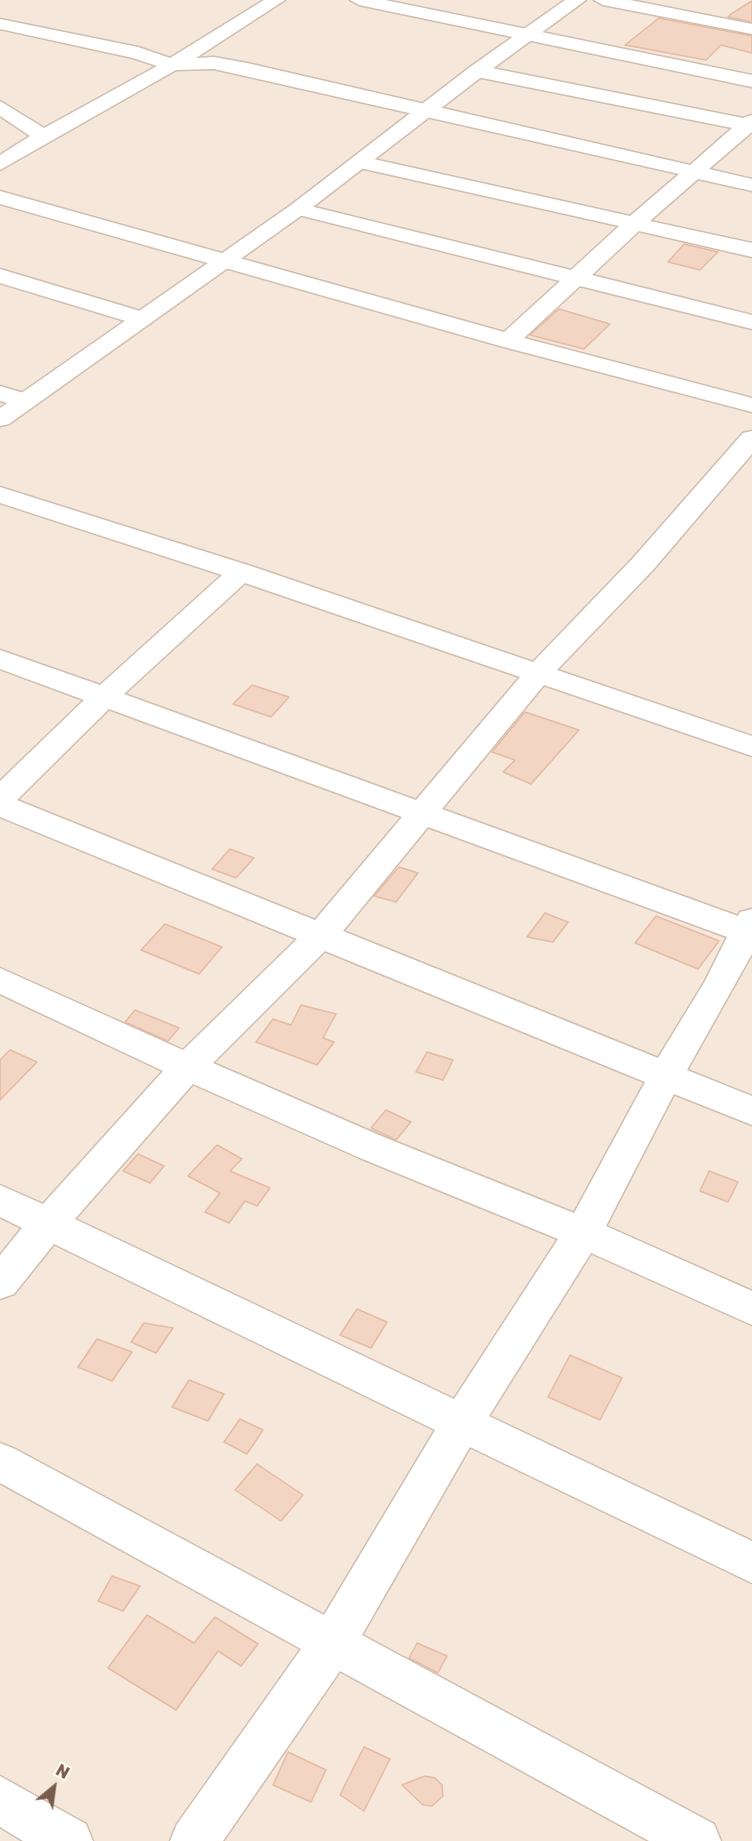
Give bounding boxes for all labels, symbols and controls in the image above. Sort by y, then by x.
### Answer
north arrow [24,1757,84,1817]
text: N [53,1760,73,1783]

